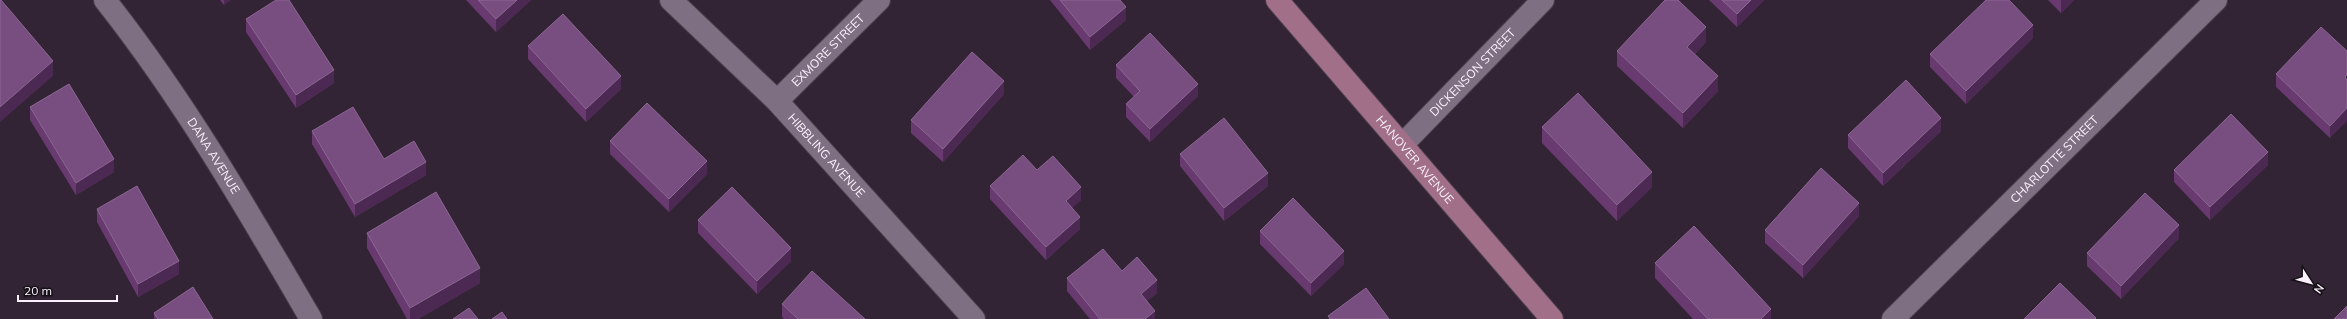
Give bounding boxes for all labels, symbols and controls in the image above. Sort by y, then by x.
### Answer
street label: EXMORE STREET [788,10,868,89]
street label: DICKENSON STREET [1426,24,1519,119]
street label: HIBBLING AVENUE [785,110,868,200]
street label: HANOVER AVENUE [1373,112,1457,207]
street label: CHARLOTTE STREET [2007,112,2102,206]
street label: DANA AVENUE [184,115,243,196]
north arrow [2291,263,2331,303]
scale bar [18,277,117,303]
text: N [2311,281,2327,296]
text: 20 m [24,283,52,298]

